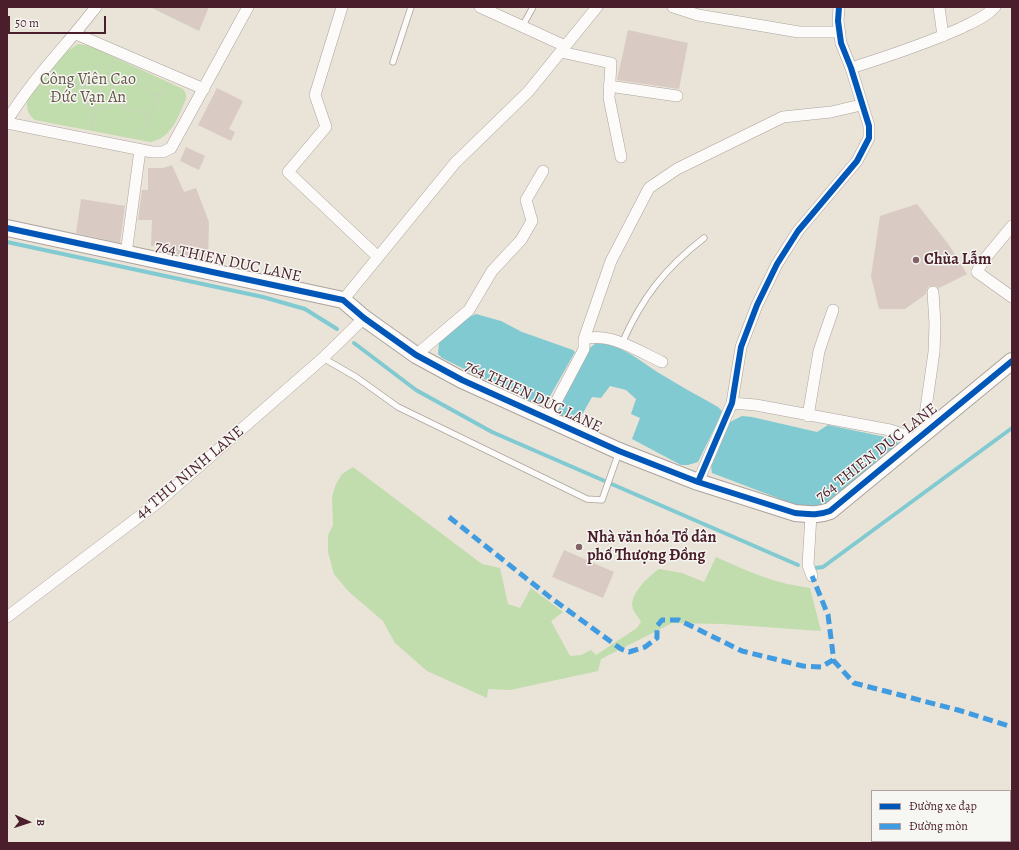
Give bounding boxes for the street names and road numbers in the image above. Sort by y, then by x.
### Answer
street label: 764 THIEN DUC LANE [153,237,303,287]
street label: 764 THIEN DUC LANE [461,357,605,437]
street label: 764 THIEN DUC LANE [812,399,942,507]
street label: 44 THU NINH LANE [132,422,248,524]

